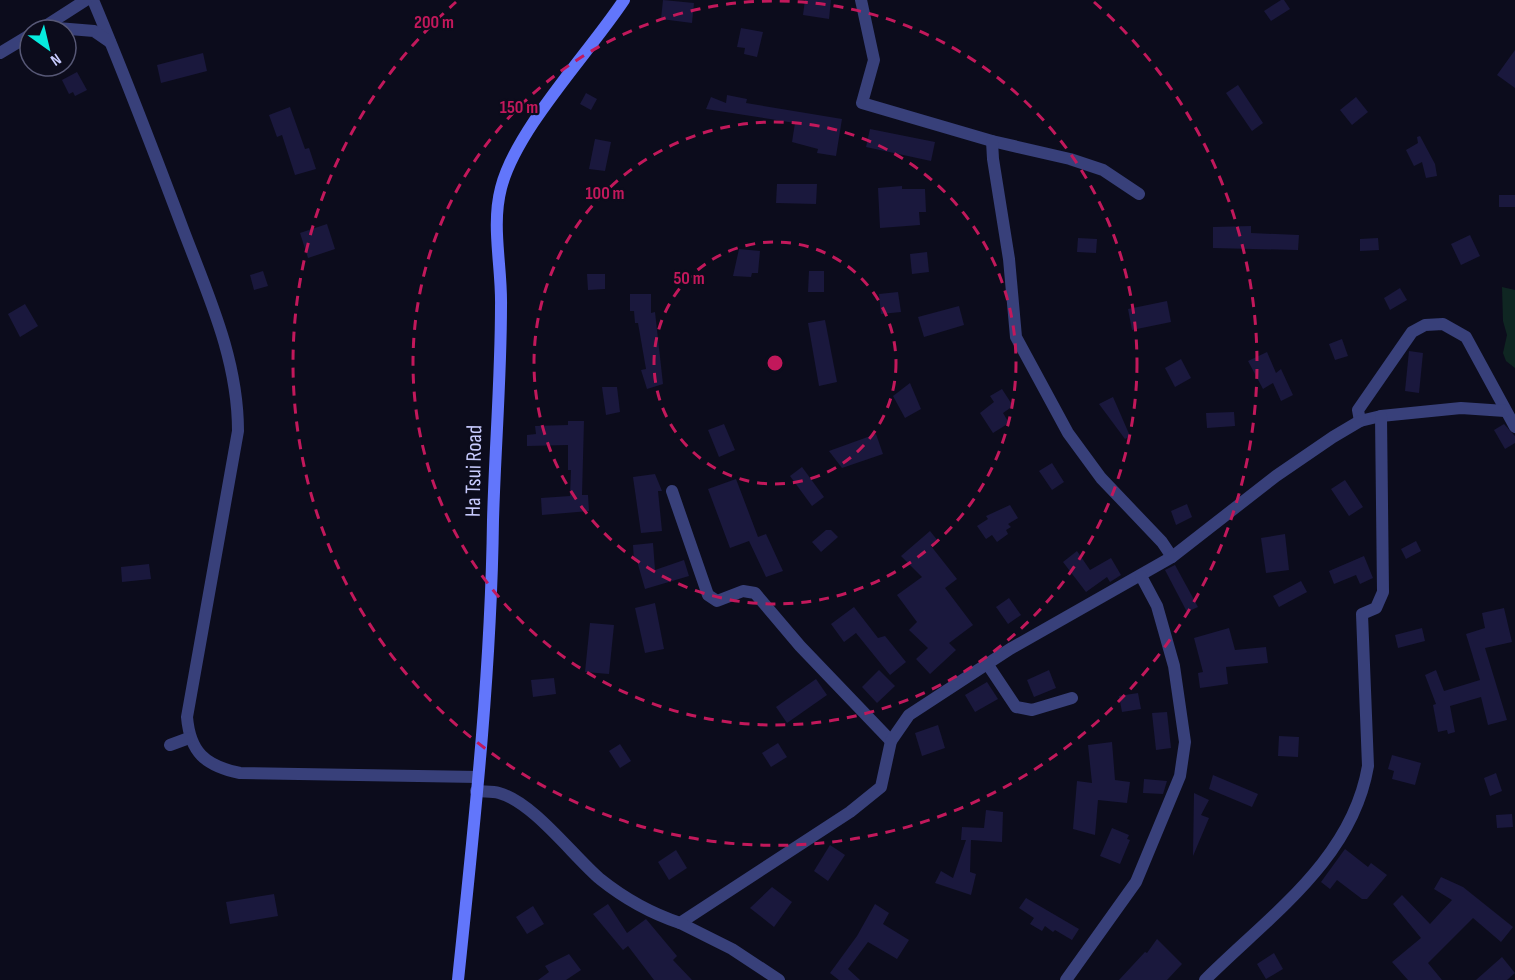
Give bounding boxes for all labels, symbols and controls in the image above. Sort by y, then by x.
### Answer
text: 200 m [414,12,454,33]
north arrow [18,18,78,78]
text: N [47,49,64,69]
text: 150 m [500,97,538,118]
text: 100 m [586,183,625,204]
text: 50 m [673,268,705,289]
centre of rings [765,353,785,373]
street label: Ha Tsui Road [460,425,488,517]

